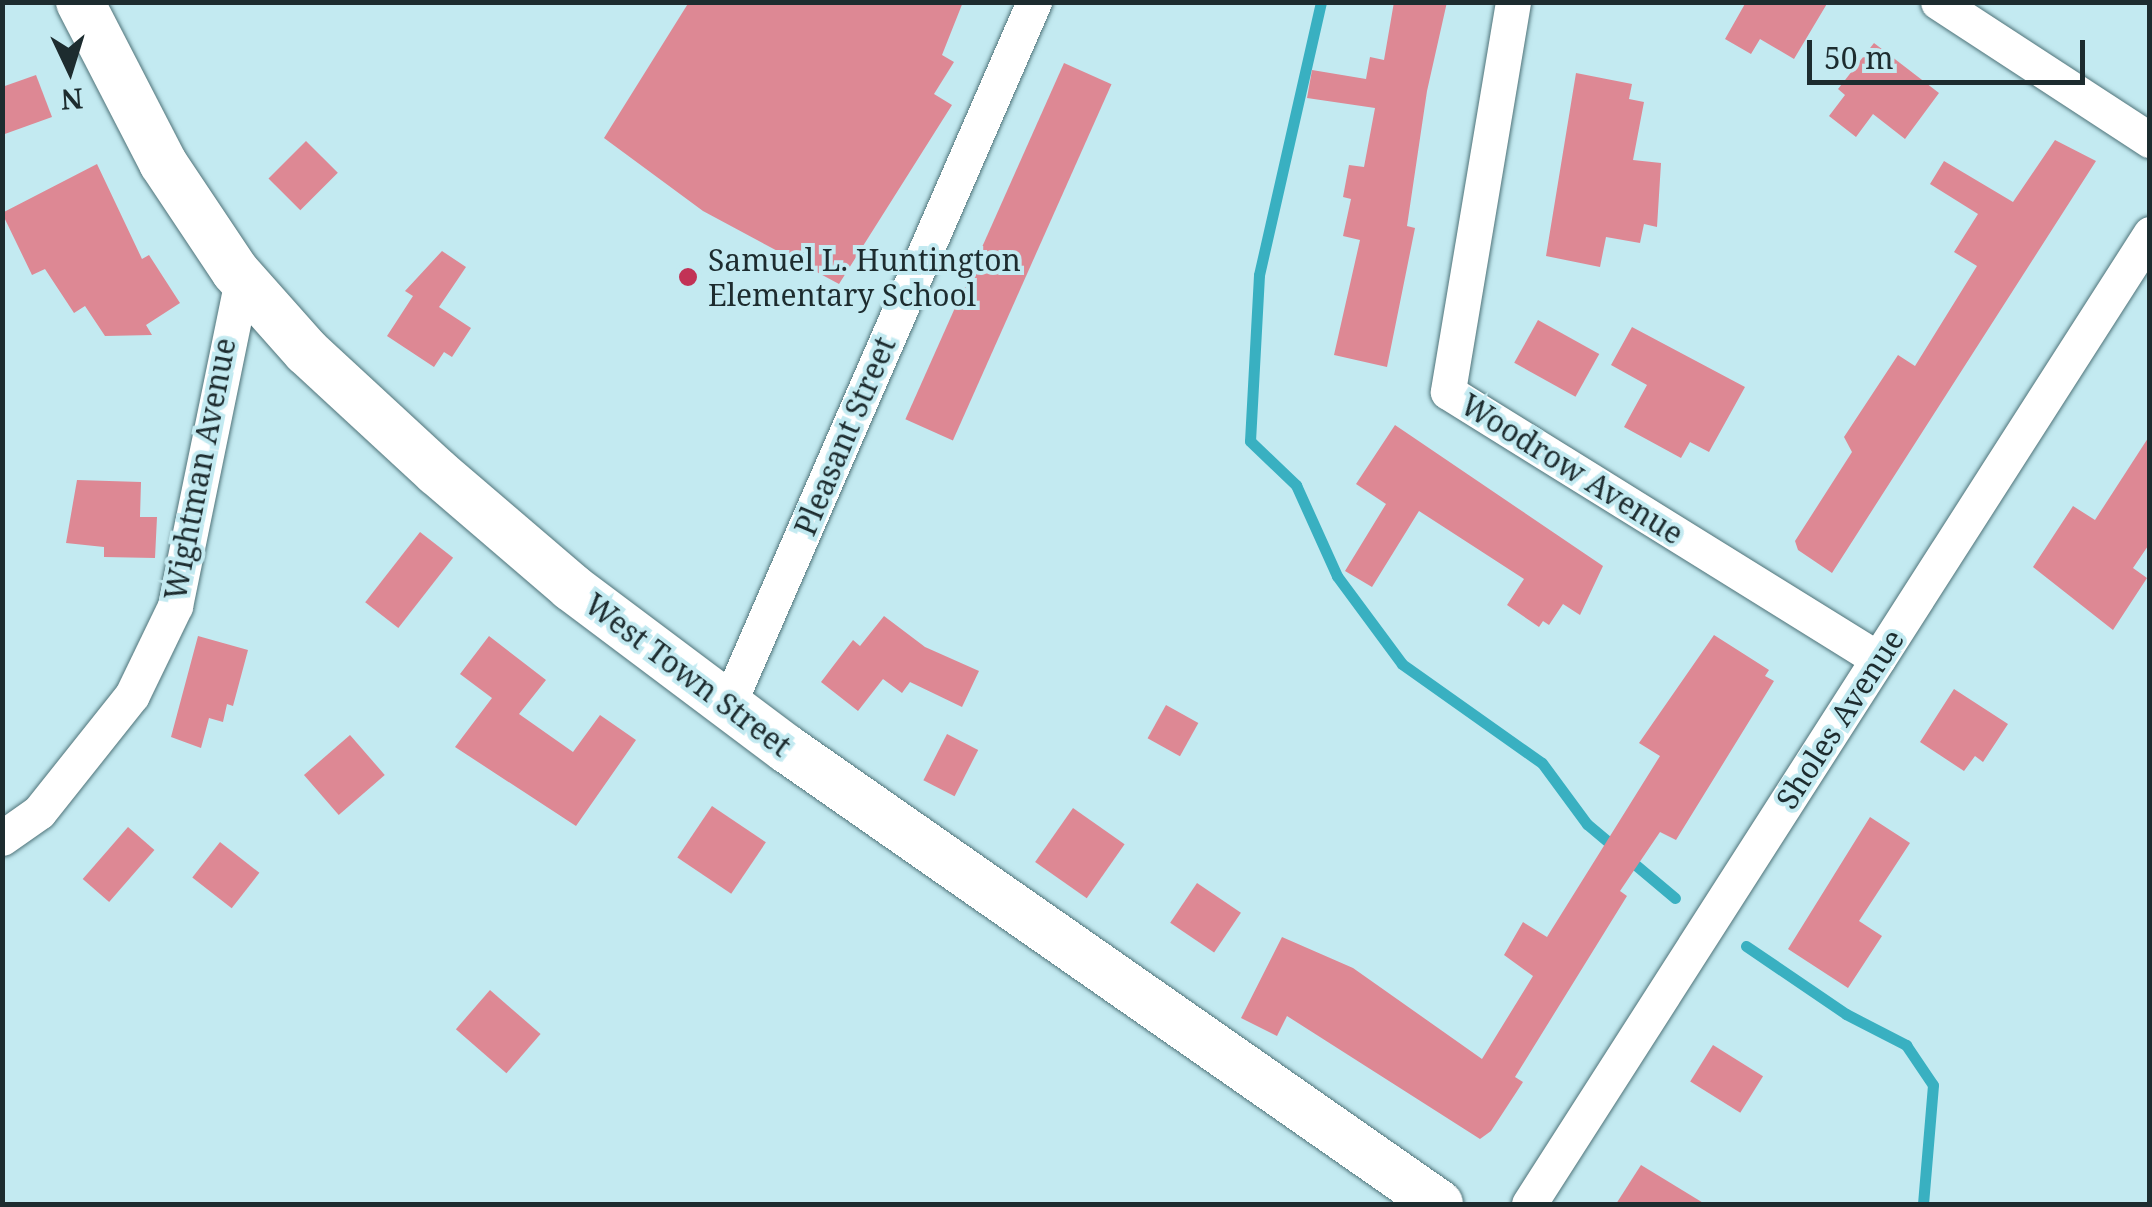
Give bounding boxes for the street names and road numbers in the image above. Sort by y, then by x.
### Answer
street label: Pleasant Street [787,331,903,541]
street label: Wightman Avenue [157,335,243,603]
street label: Woodrow Avenue [1454,386,1690,552]
street label: West Town Street [578,586,798,764]
street label: Sholes Avenue [1769,623,1911,815]

